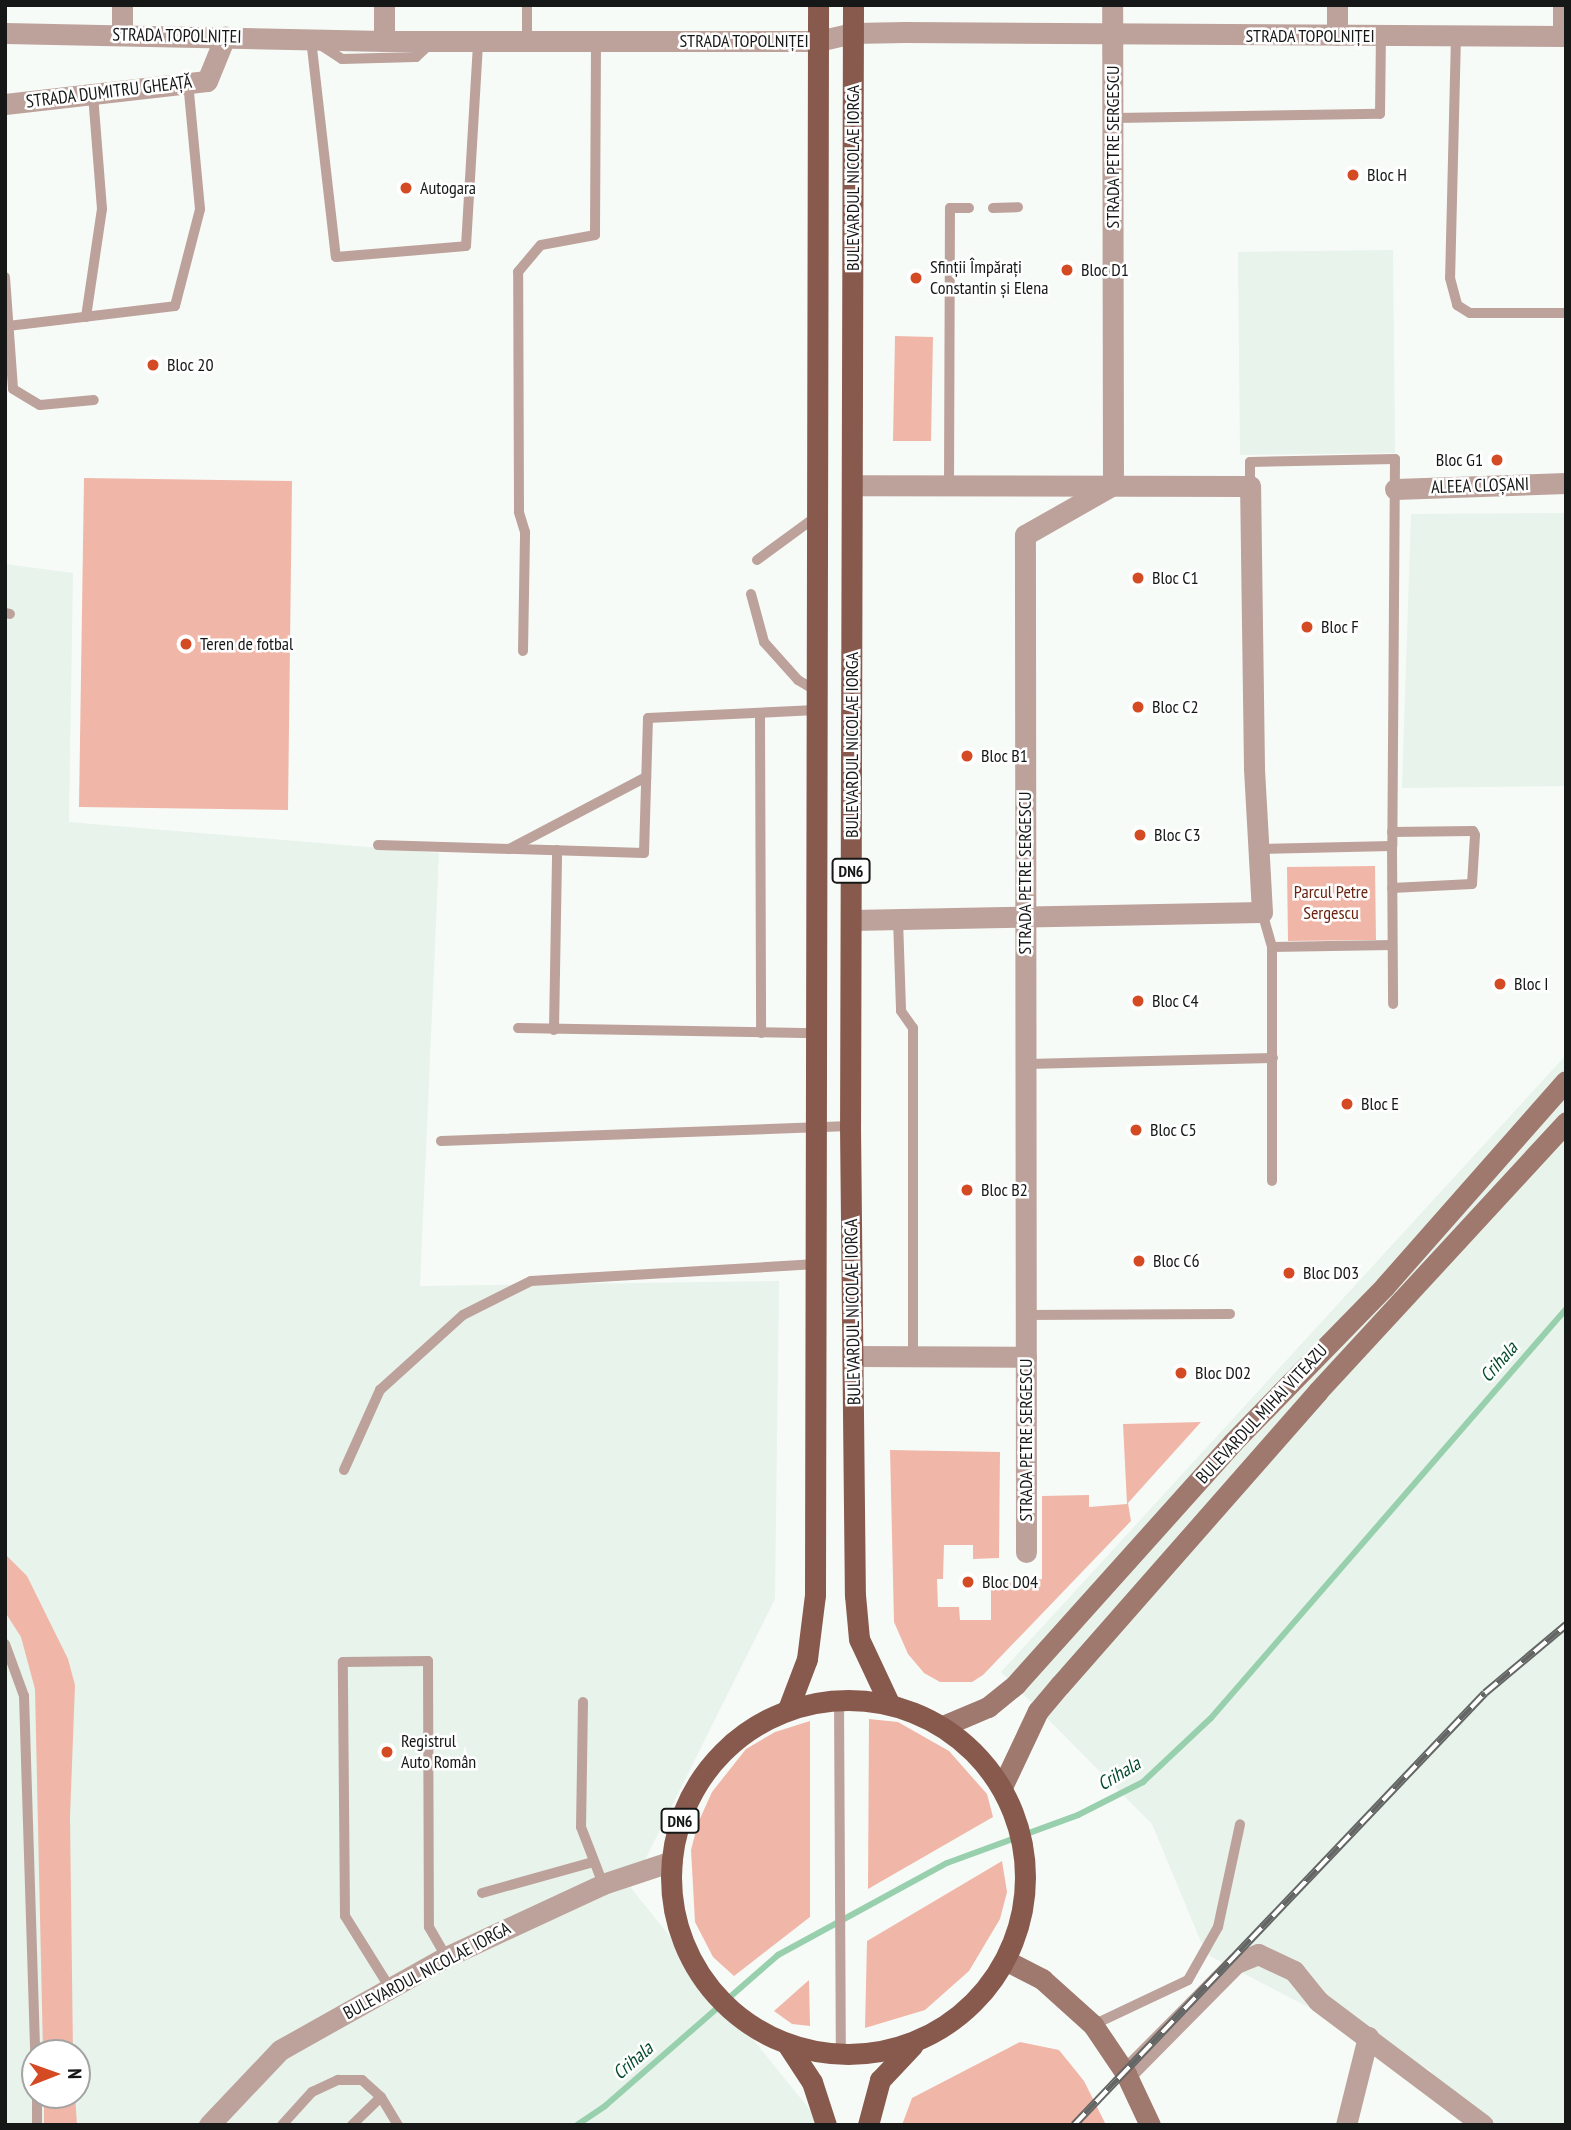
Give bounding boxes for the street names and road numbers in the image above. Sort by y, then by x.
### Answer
street label: STRADA TOPOLNIȚEI [112,24,242,48]
street label: STRADA TOPOLNIȚEI [1245,25,1375,47]
street label: STRADA TOPOLNIȚEI [679,30,809,52]
street label: STRADA PETRE SERGESCU [1102,65,1124,229]
street label: STRADA DUMITRU GHEAȚĂ [25,71,193,113]
street label: BULEVARDUL NICOLAE IORGA [842,85,864,271]
street label: ALEEA CLOȘANI [1430,473,1530,499]
street label: BULEVARDUL NICOLAE IORGA [841,652,863,838]
street label: STRADA PETRE SERGESCU [1014,791,1036,955]
road number: DN6 [830,858,872,884]
street label: BULEVARDUL NICOLAE IORGA [841,1218,865,1406]
street label: BULEVARDUL MIHAI VITEAZU [1191,1339,1333,1489]
street label: STRADA PETRE SERGESCU [1015,1358,1037,1522]
road number: DN6 [659,1809,701,1834]
street label: BULEVARDUL NICOLAE IORGA [339,1918,515,2024]

